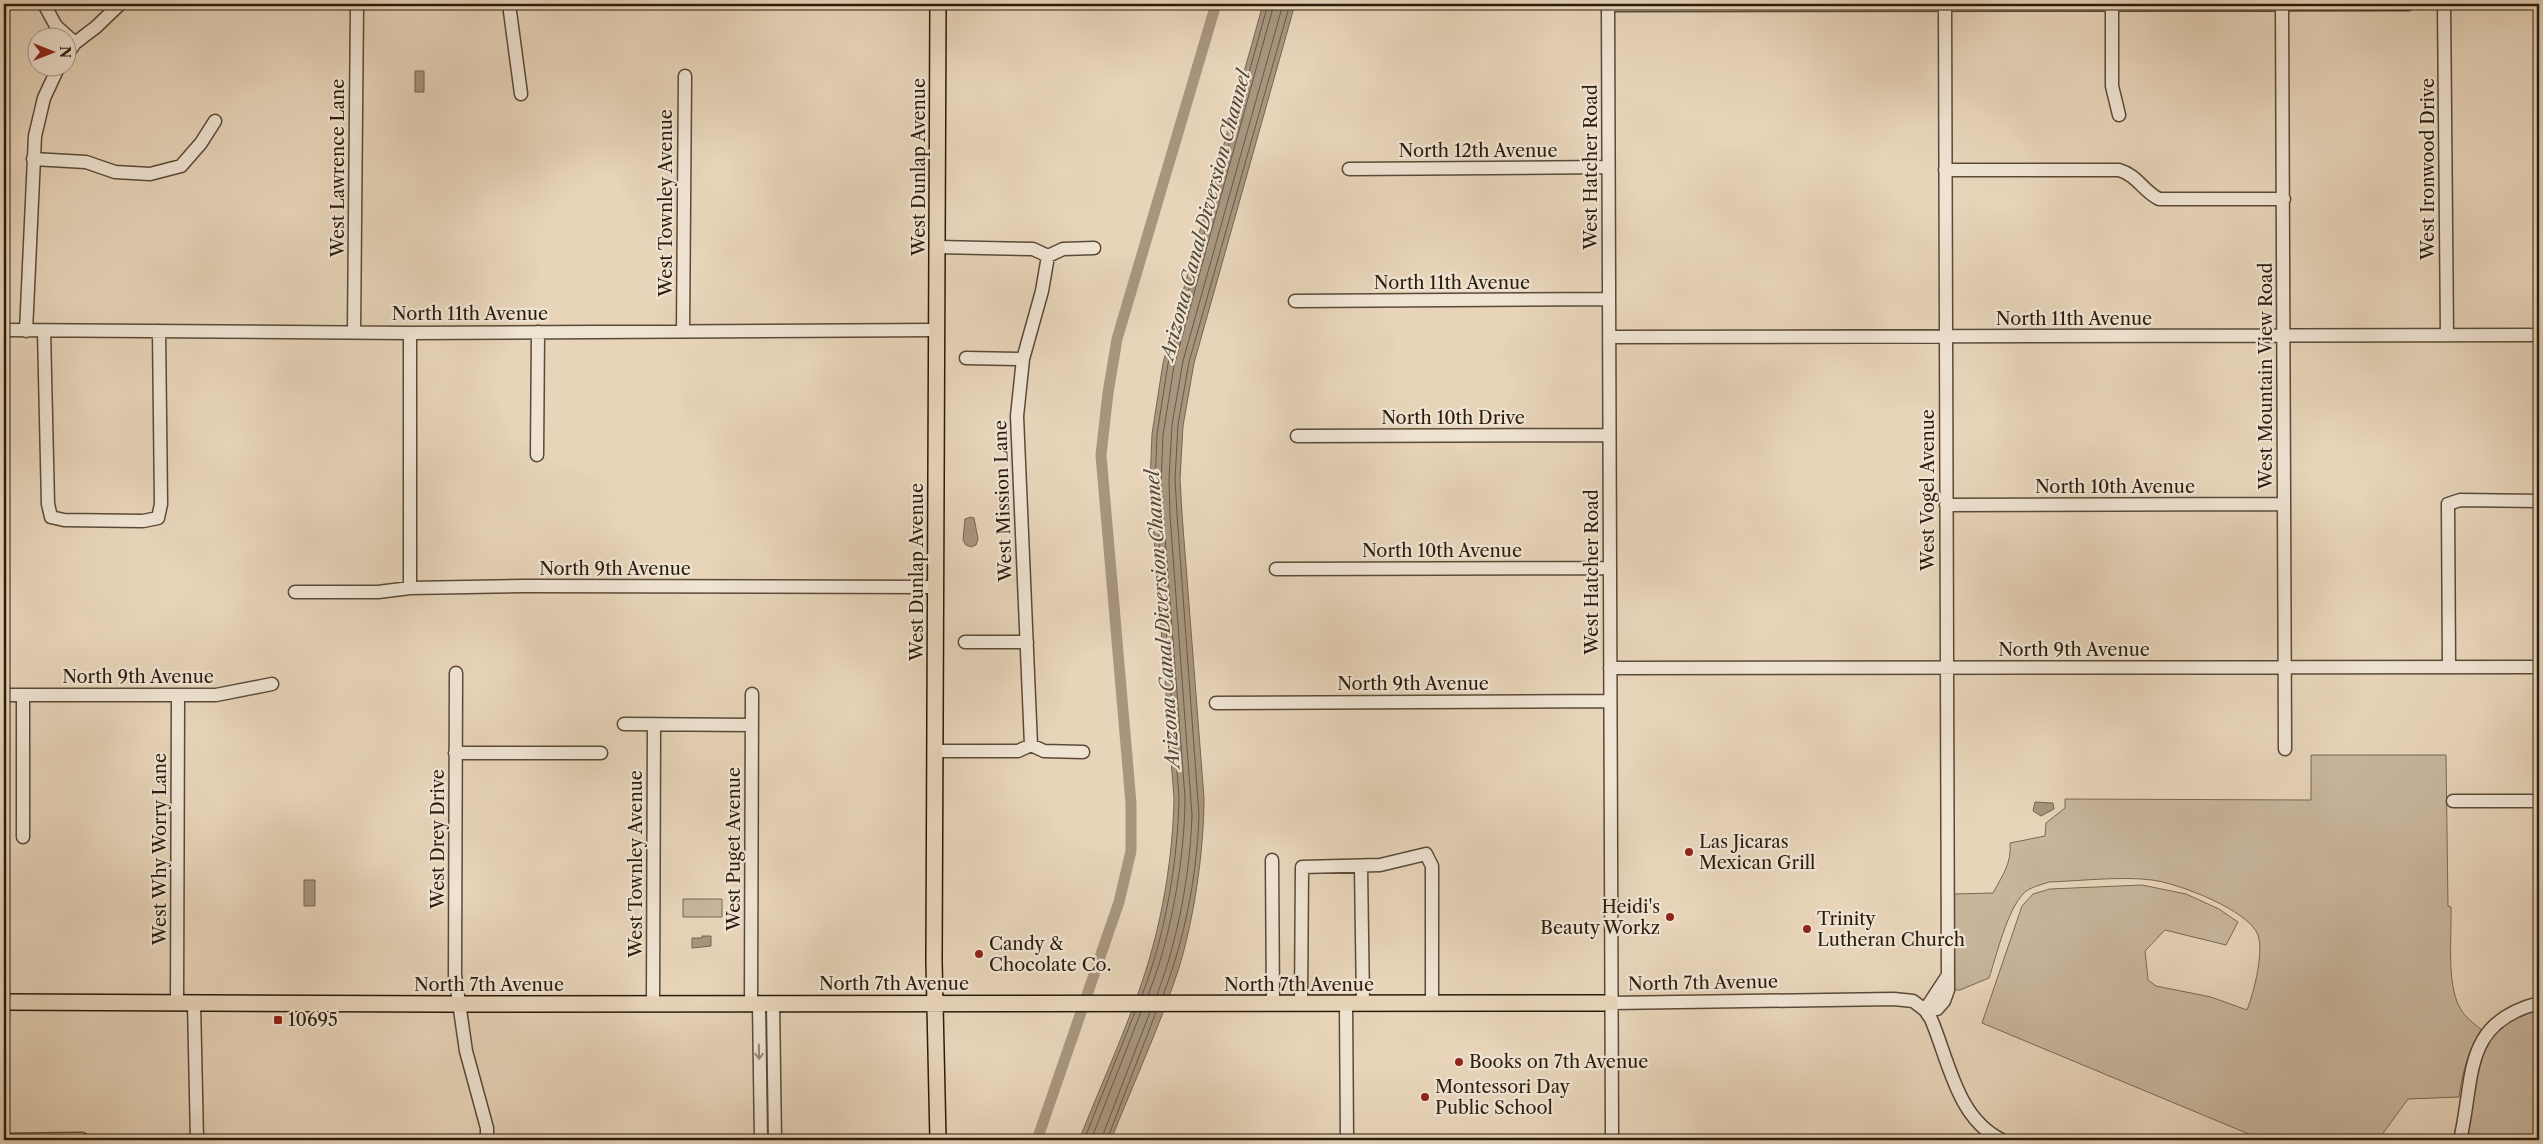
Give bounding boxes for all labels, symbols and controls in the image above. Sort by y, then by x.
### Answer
north arrow [28,28,78,78]
text: N [56,46,74,58]
water label: Arizona Canal Diversion Channel [1155,66,1256,365]
street label: West Dunlap Avenue [908,78,930,257]
street label: West Ironwood Drive [2417,78,2439,261]
street label: West Lawrence Lane [327,79,349,258]
street label: West Hatcher Road [1580,84,1602,251]
street label: West Townley Avenue [655,109,677,298]
street label: North 12th Avenue [1398,140,1558,162]
street label: West Mountain View Road [2255,263,2277,490]
street label: North 11th Avenue [1374,272,1530,294]
street label: North 11th Avenue [392,303,548,325]
street label: North 11th Avenue [1996,308,2152,330]
street label: North 10th Drive [1381,407,1525,429]
street label: West Vogel Avenue [1917,409,1939,572]
street label: West Mission Lane [989,420,1017,583]
water label: Arizona Canal Diversion Channel [1140,467,1185,772]
street label: North 10th Avenue [2035,476,2195,498]
street label: West Dunlap Avenue [906,483,928,662]
street label: West Hatcher Road [1581,489,1603,656]
street label: North 10th Avenue [1362,540,1522,562]
street label: North 9th Avenue [539,558,691,580]
street label: North 9th Avenue [1998,639,2150,661]
street label: North 9th Avenue [62,666,214,688]
street label: North 9th Avenue [1337,673,1489,695]
street label: West Why Worry Lane [149,753,171,946]
street label: West Puget Avenue [723,767,745,932]
street label: West Drey Drive [427,769,449,910]
street label: West Townley Avenue [625,770,647,959]
place label: Las Jicaras Mexican Grill [1699,831,1815,874]
marker: Las Jicaras Mexican Grill [1683,846,1695,858]
place label: Heidi's Beauty Workz [1540,896,1660,939]
place label: Trinity Lutheran Church [1817,908,1965,951]
marker: Heidi's Beauty Workz [1664,911,1676,923]
marker: Trinity Lutheran Church [1801,923,1813,935]
place label: Candy & Chocolate Co. [989,933,1111,976]
marker: Candy & Chocolate Co. [973,948,985,960]
street label: North 7th Avenue [1628,971,1778,995]
street label: North 7th Avenue [819,973,969,995]
street label: North 7th Avenue [414,974,564,996]
street label: North 7th Avenue [1224,974,1374,996]
place label: 10695 [288,1009,338,1031]
marker: 10695 [272,1014,284,1026]
one-way arrow [754,1044,764,1060]
place label: Books on 7th Avenue [1469,1051,1648,1073]
marker: Books on 7th Avenue [1453,1056,1465,1068]
place label: Montessori Day Public School [1435,1076,1571,1119]
marker: Montessori Day Public School [1419,1091,1431,1103]

